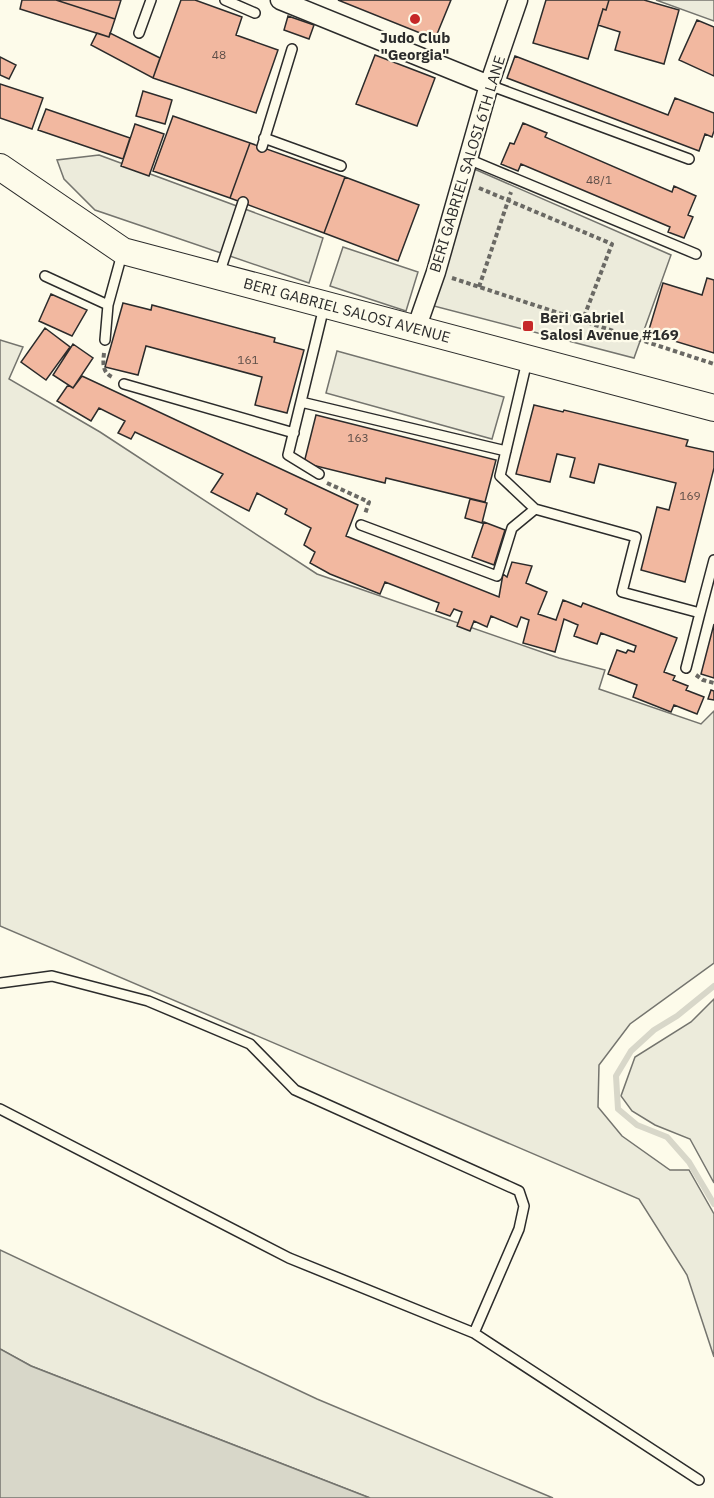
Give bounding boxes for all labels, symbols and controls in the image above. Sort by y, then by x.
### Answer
marker: Judo Club "Georgia" [408,12,422,26]
place label: Judo Club "Georgia" [380,28,450,64]
house number: 48 [212,47,226,62]
street label: BERI GABRIEL SALOSI 6TH LANE [425,53,509,275]
house number: 48/1 [586,172,612,187]
street label: BERI GABRIEL SALOSI AVENUE [241,273,453,347]
place label: Beri Gabriel Salosi Avenue #169 [540,308,679,344]
marker: Beri Gabriel Salosi Avenue #169 [521,319,535,333]
house number: 161 [237,352,259,367]
house number: 163 [347,430,369,445]
house number: 169 [679,488,701,503]

